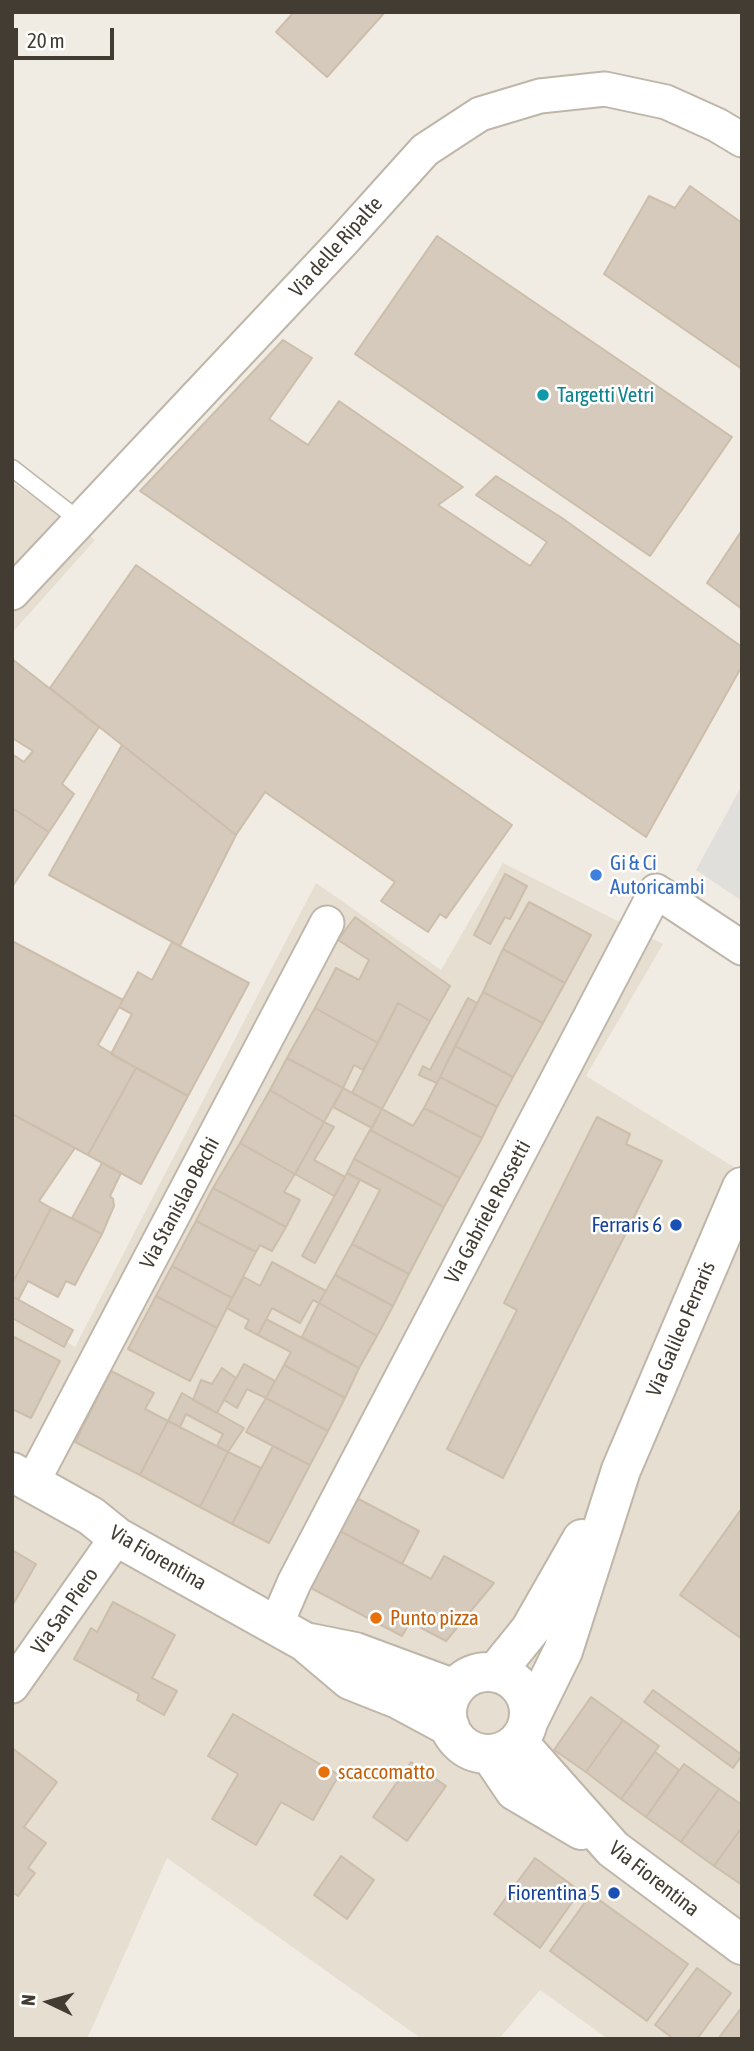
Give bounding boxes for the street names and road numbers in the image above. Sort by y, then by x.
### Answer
street label: Via delle Ripalte [284,192,388,302]
street label: Via Stanislao Bechi [135,1133,225,1273]
street label: Via Gabriele Rossetti [440,1136,536,1288]
street label: Via Galileo Ferraris [641,1258,721,1400]
street label: Via Fiorentina [105,1520,211,1596]
street label: Via San Piero [26,1563,104,1659]
street label: Via Fiorentina [604,1836,704,1922]

